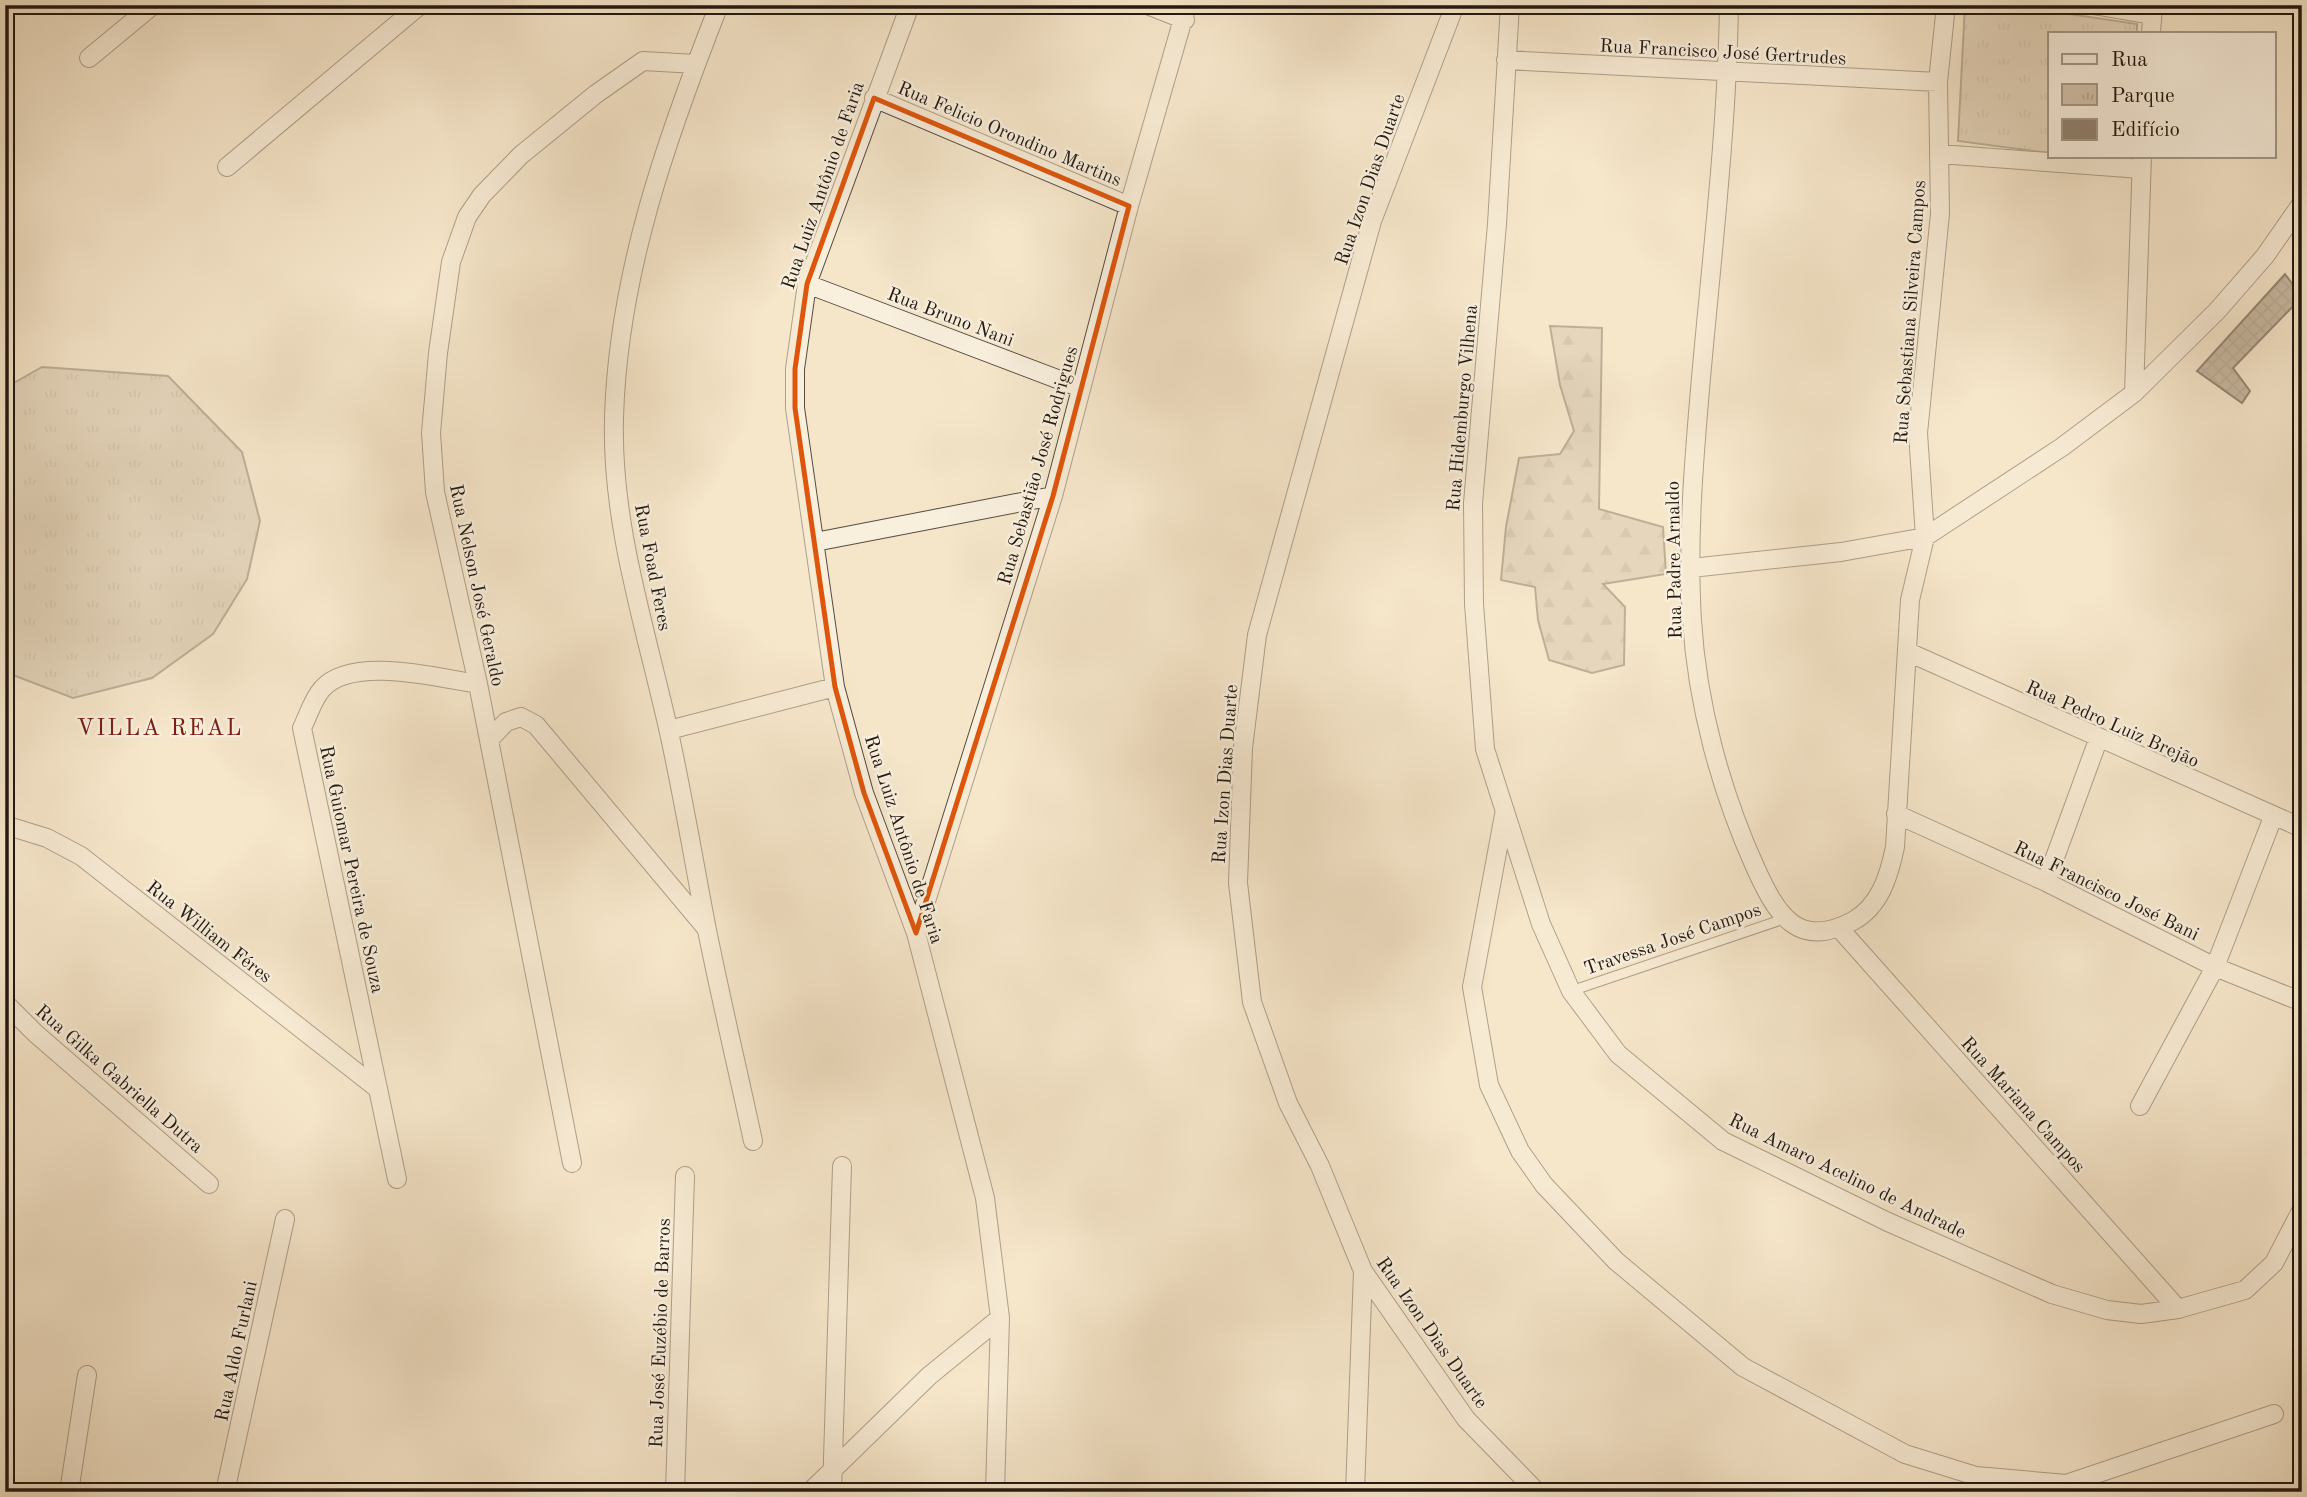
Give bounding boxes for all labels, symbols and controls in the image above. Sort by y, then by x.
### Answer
legend [2048,32,2276,158]
street label: Rua Francisco José Gertrudes [1599,38,1847,69]
text: Rua [2111,50,2148,71]
street label: Rua Luiz Antônio de Faria [780,79,869,292]
street label: Rua Felicio Orondino Martins [894,79,1124,191]
text: Parque [2111,86,2175,107]
street label: Rua Izon Dias Duarte [1333,92,1410,268]
text: Edifício [2111,120,2180,141]
street label: Rua Sebastiana Silveira Campos [1893,179,1930,445]
street label: Rua Bruno Nani [884,285,1016,351]
street label: Rua Hidemburgo Vilhena [1445,303,1482,513]
street label: Rua Sebastião José Rodrigues [996,344,1083,587]
street label: Rua Padre Arnaldo [1665,481,1686,639]
street label: Rua Nelson José Geraldo [445,483,506,688]
street label: Rua Foad Feres [630,502,673,633]
street label: Rua Pedro Luiz Brejão [2022,678,2202,772]
street label: Rua Izon Dias Duarte [1211,684,1242,864]
district label: VILLA REAL [77,717,243,740]
street label: Rua Luiz Antônio de Faria [860,733,946,947]
street label: Rua Guiomar Pereira de Souza [315,744,386,995]
street label: Rua Francisco José Bani [2010,839,2201,945]
street label: Rua William Féres [142,878,275,988]
street label: Travessa José Campos [1582,901,1764,980]
street label: Rua Gilka Gabriella Dutra [31,1002,206,1158]
street label: Rua Mariana Campos [1956,1034,2088,1177]
street label: Rua Amaro Acelino de Andrade [1725,1111,1968,1243]
street label: Rua José Euzébio de Barros [648,1218,675,1448]
street label: Rua Izon Dias Duarte [1372,1254,1490,1413]
street label: Rua Aldo Furlani [213,1279,262,1424]

